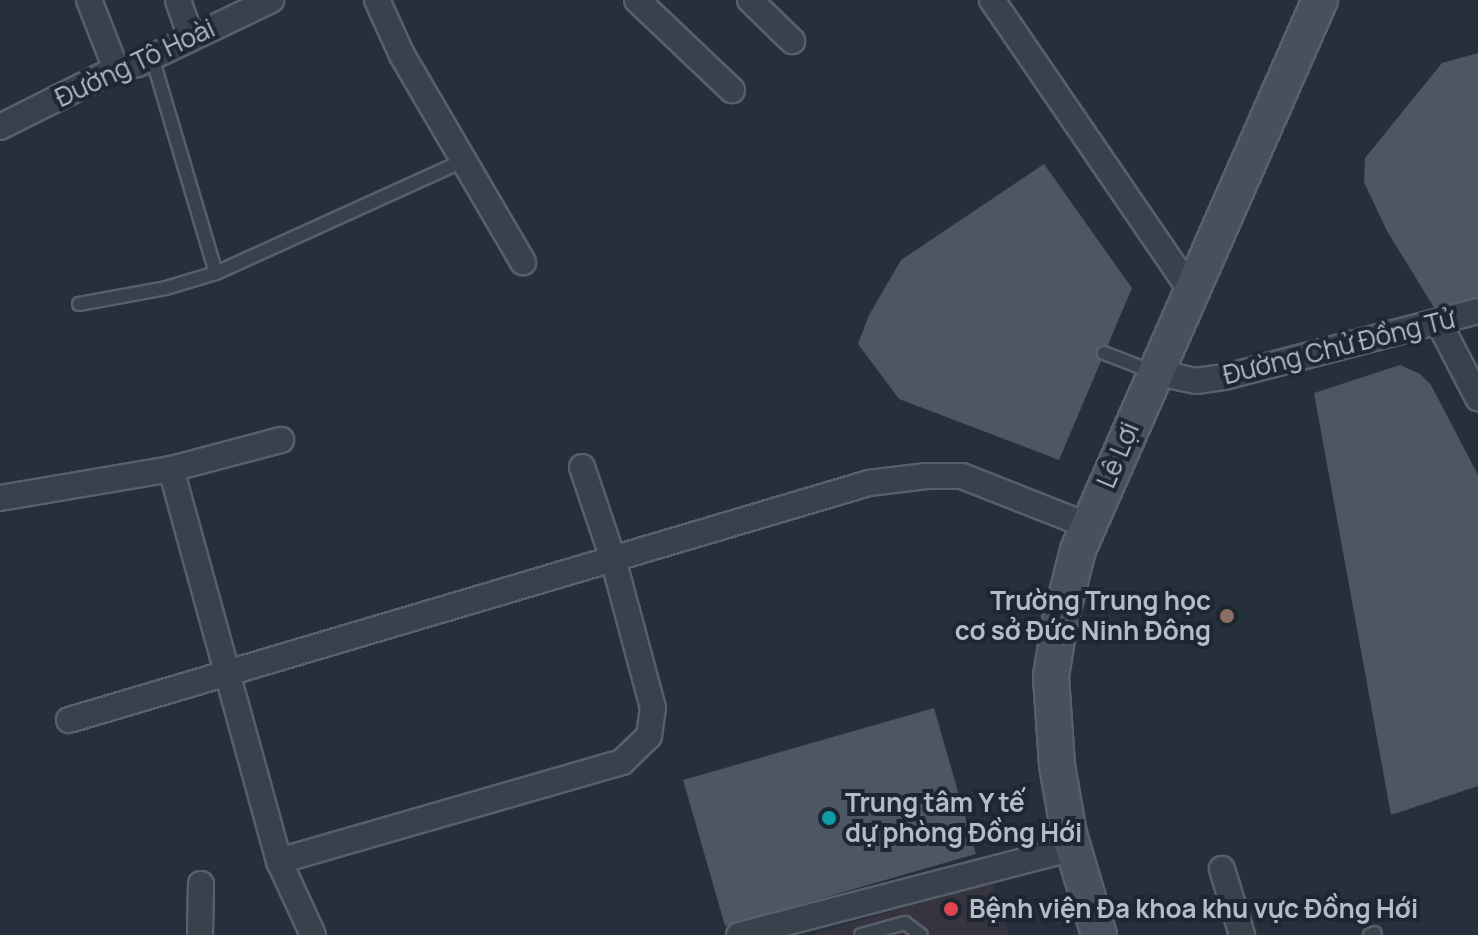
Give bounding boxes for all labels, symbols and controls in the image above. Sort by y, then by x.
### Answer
street label: Đường Tô Hoài [50,12,220,114]
street label: Đường Chử Đồng Tử [1220,303,1458,391]
street label: Lê Lợi [1090,417,1146,493]
place label: Trường Trung học cơ sở Đức Ninh Đông [955,585,1211,646]
marker: Trường Trung học cơ sở Đức Ninh Đông [1218,607,1236,625]
place label: Trung tâm Y tế dự phòng Đồng Hới [845,787,1082,848]
marker: Trung tâm Y tế dự phòng Đồng Hới [820,809,838,827]
place label: Bệnh viện Đa khoa khu vực Đồng Hới [969,893,1418,925]
marker: Bệnh viện Đa khoa khu vực Đồng Hới [940,898,962,920]

